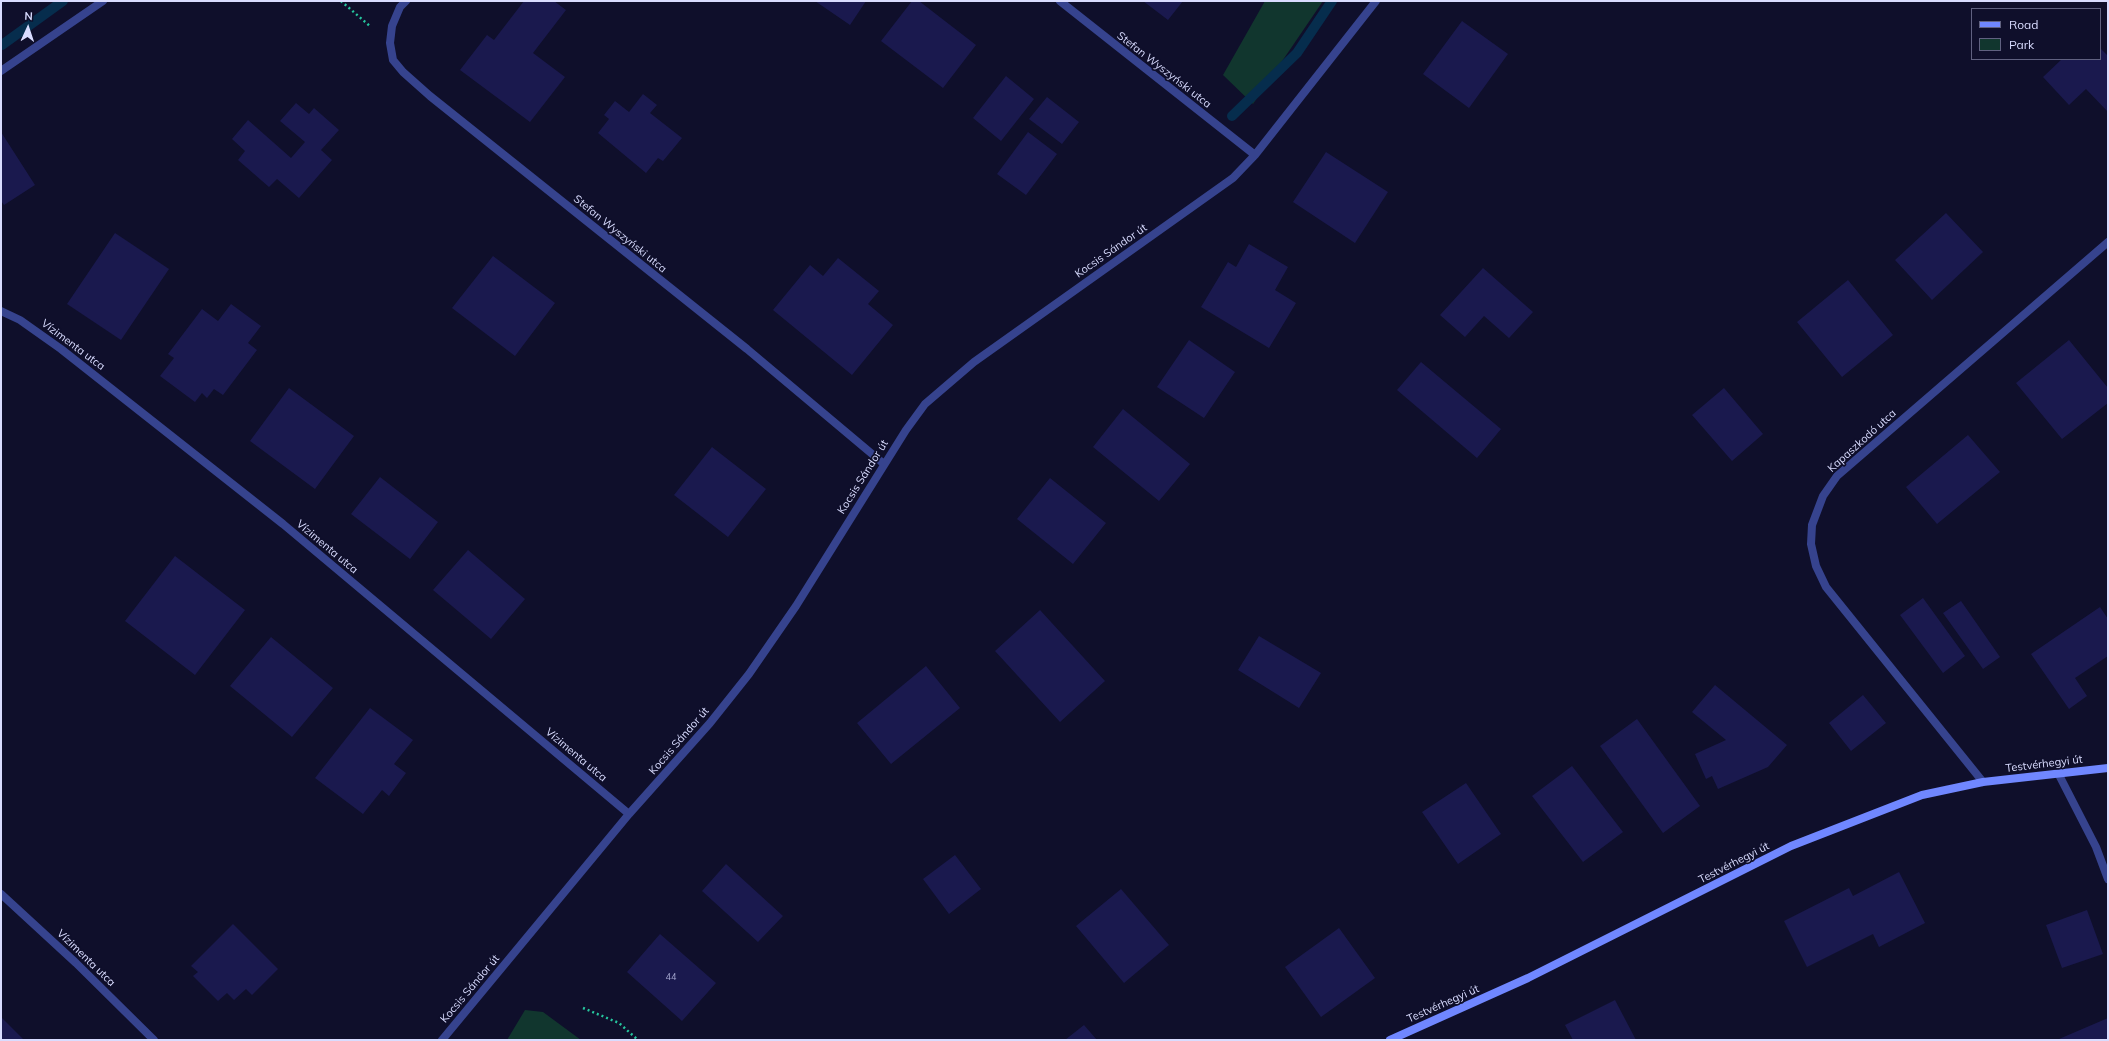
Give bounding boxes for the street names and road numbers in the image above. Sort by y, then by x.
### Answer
street label: Stefan Wyszyński utca [1114,29,1214,111]
street label: Stefan Wyszyński utca [571,192,669,276]
street label: Kocsis Sándor út [1072,221,1150,281]
street label: Vízimenta utca [39,317,107,373]
street label: Kapaszkodó utca [1825,407,1899,475]
street label: Kocsis Sándor út [835,438,891,516]
street label: Vízimenta utca [294,517,360,577]
street label: Kocsis Sándor út [646,705,712,777]
street label: Vízimenta utca [543,725,609,785]
street label: Testvérhegyi út [2005,753,2083,775]
street label: Testvérhegyi út [1697,840,1771,886]
street label: Vízimenta utca [54,927,118,989]
street label: Kocsis Sándor út [438,952,502,1026]
street label: Testvérhegyi út [1405,982,1481,1026]

